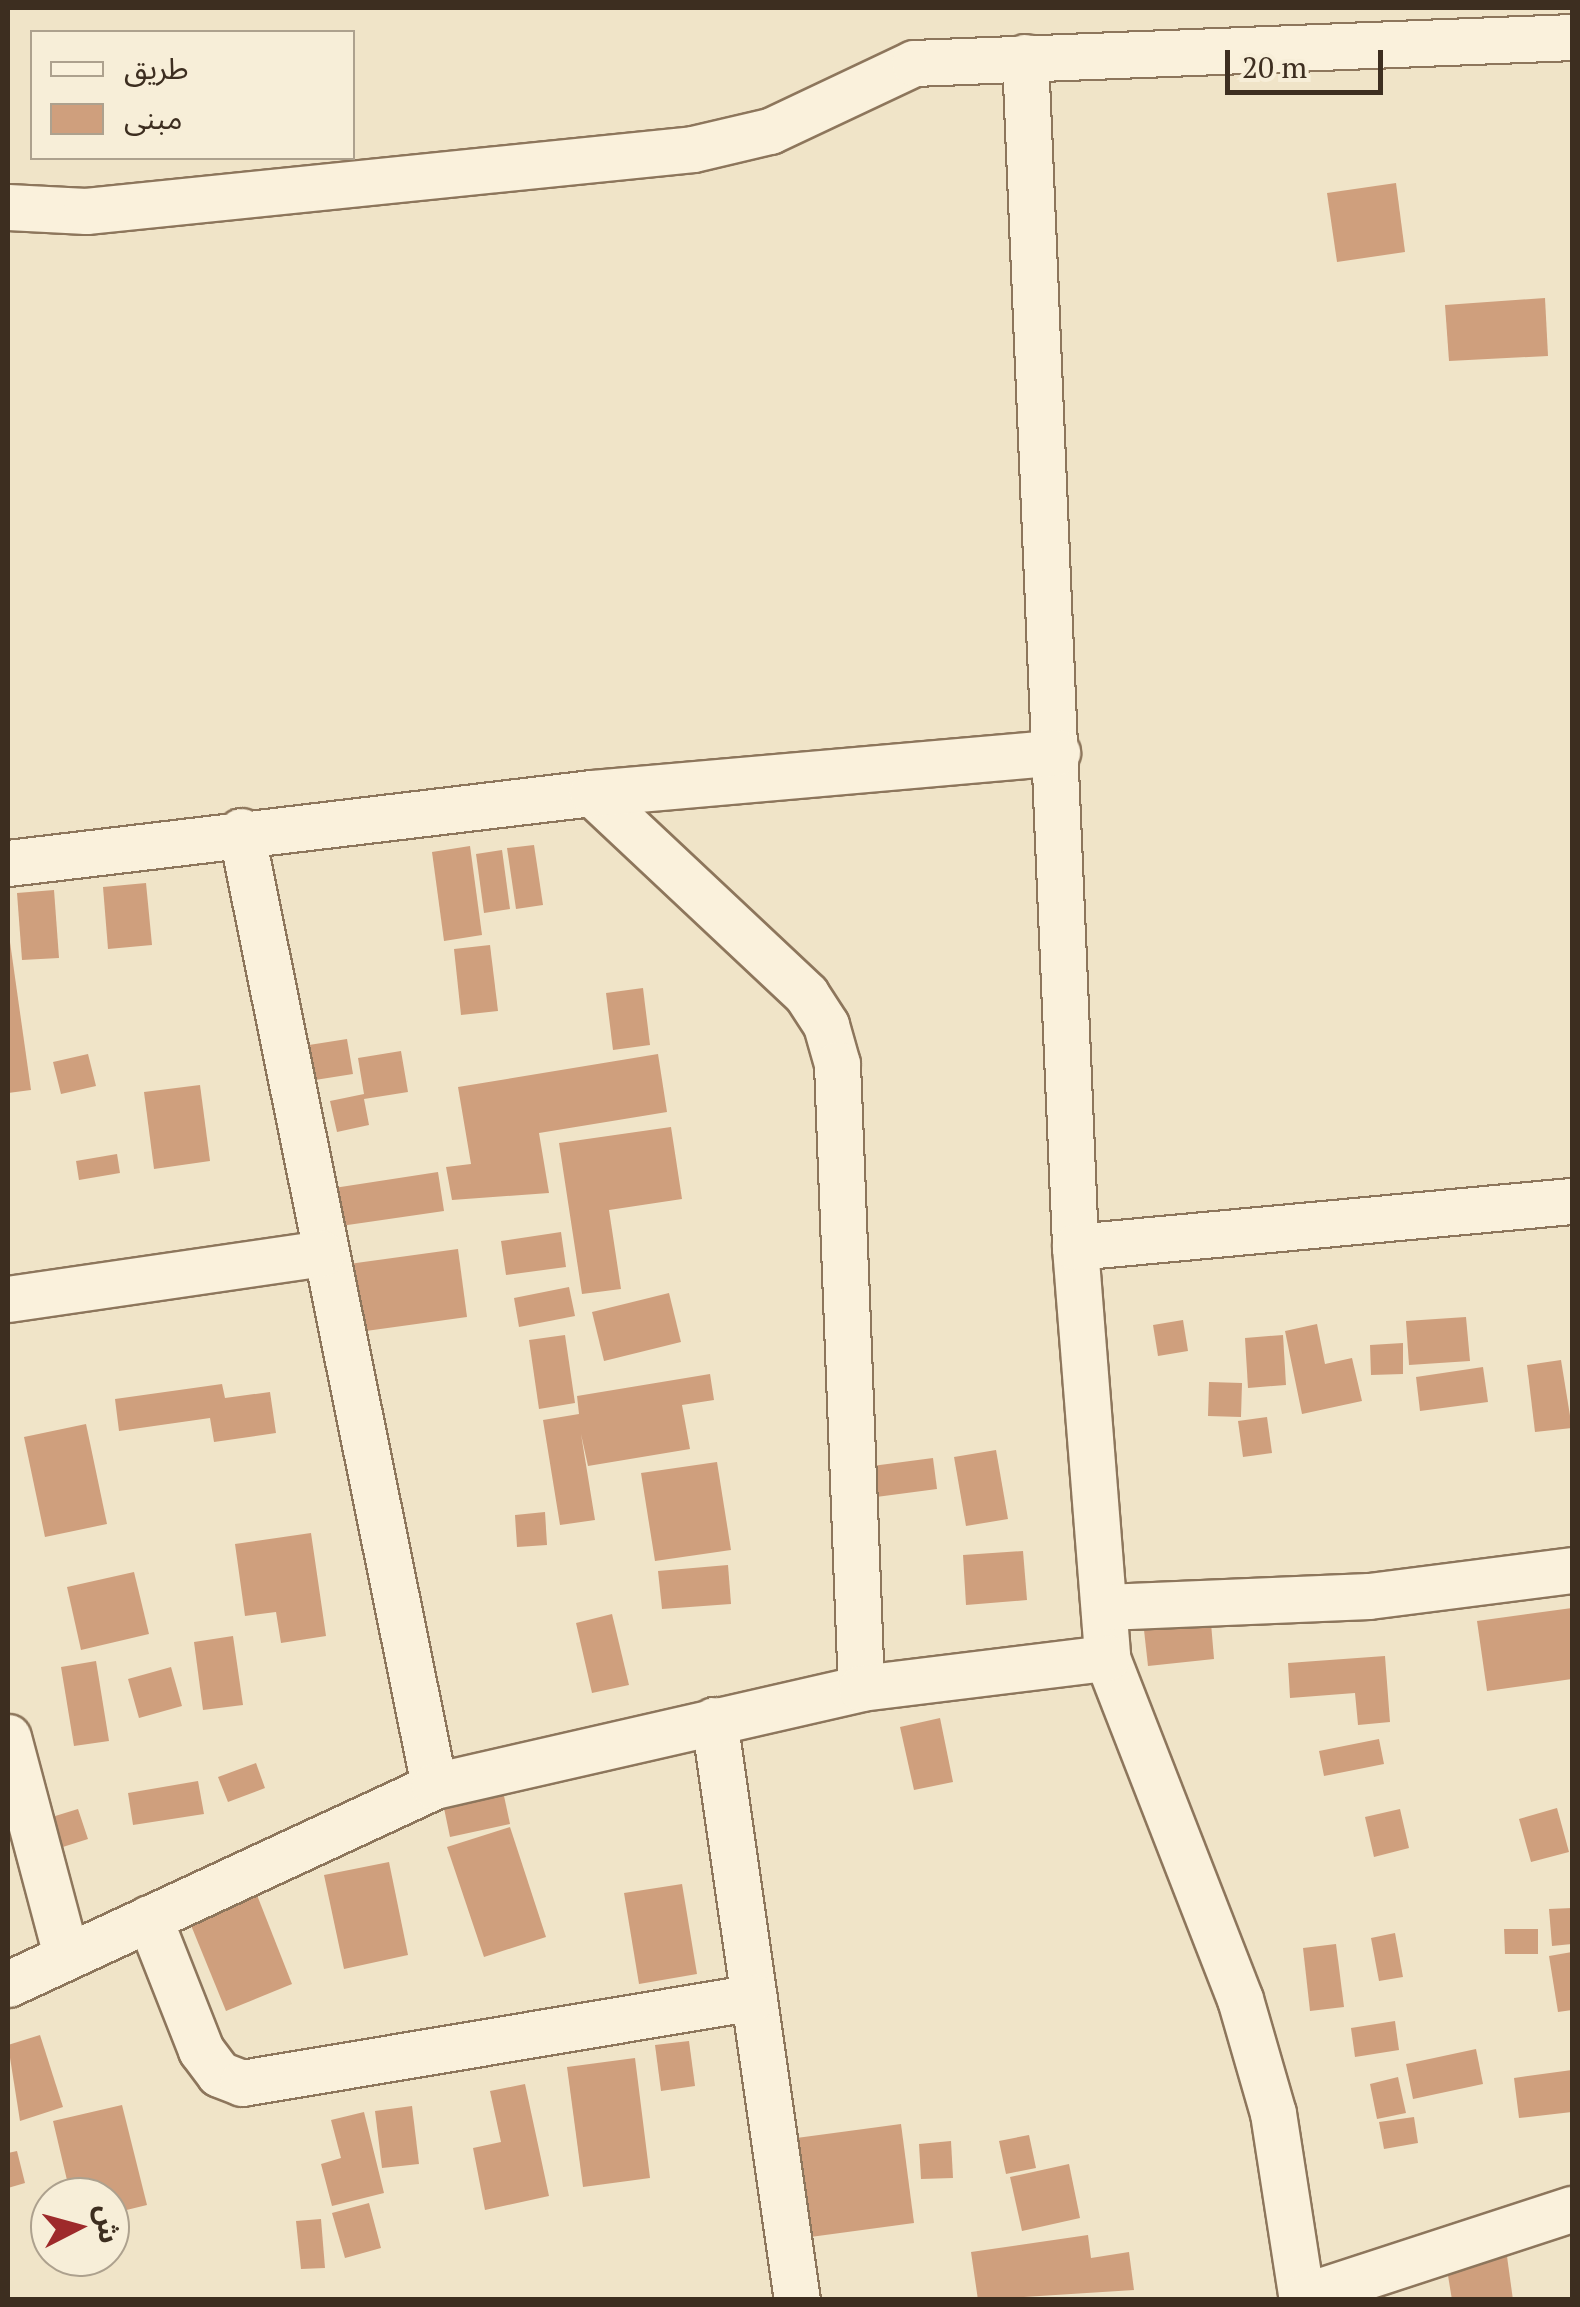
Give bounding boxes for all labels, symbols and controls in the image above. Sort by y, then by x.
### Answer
legend [30,30,355,160]
scale bar [1230,30,1388,92]
text: 20 m [1242,47,1307,87]
text: طريق [124,48,189,88]
text: مبنى [124,98,182,138]
north arrow [30,2177,130,2277]
text: ش [88,2203,129,2245]

